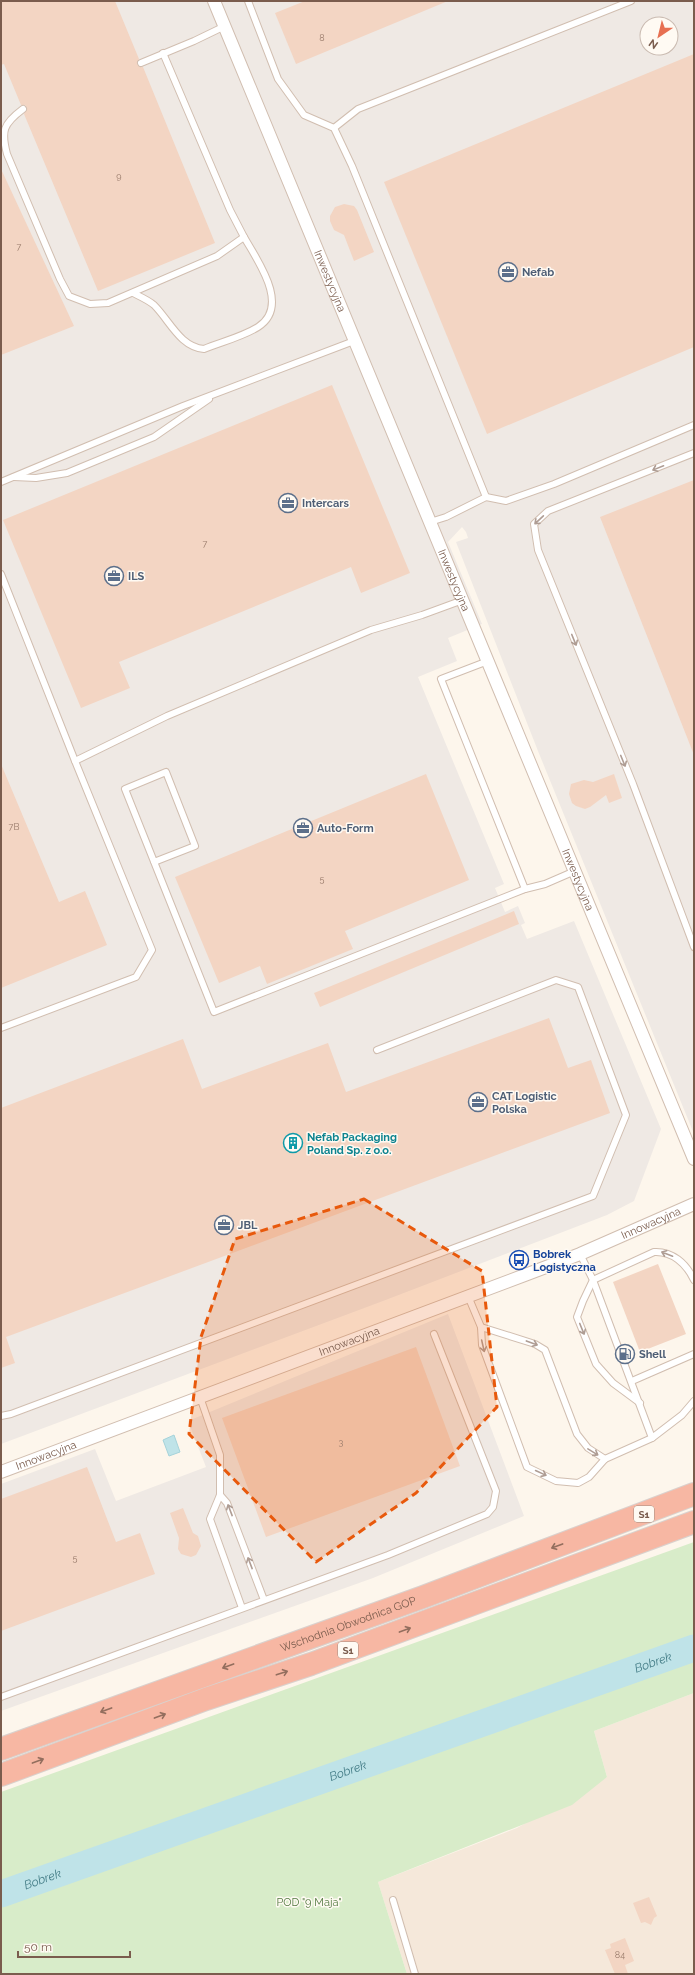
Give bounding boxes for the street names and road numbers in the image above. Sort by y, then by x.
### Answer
street label: Inwestycyjna [311,248,349,314]
street label: Inwestycyjna [435,547,473,613]
street label: Inwestycyjna [560,847,597,912]
street label: Innowacyjna [619,1204,683,1242]
street label: Innowacyjna [317,1324,381,1358]
street label: Innowacyjna [14,1438,78,1472]
road number: S1 [634,1506,654,1522]
street label: Wschodnia Obwodnica GOP [278,1593,418,1654]
road number: S1 [338,1642,358,1658]

